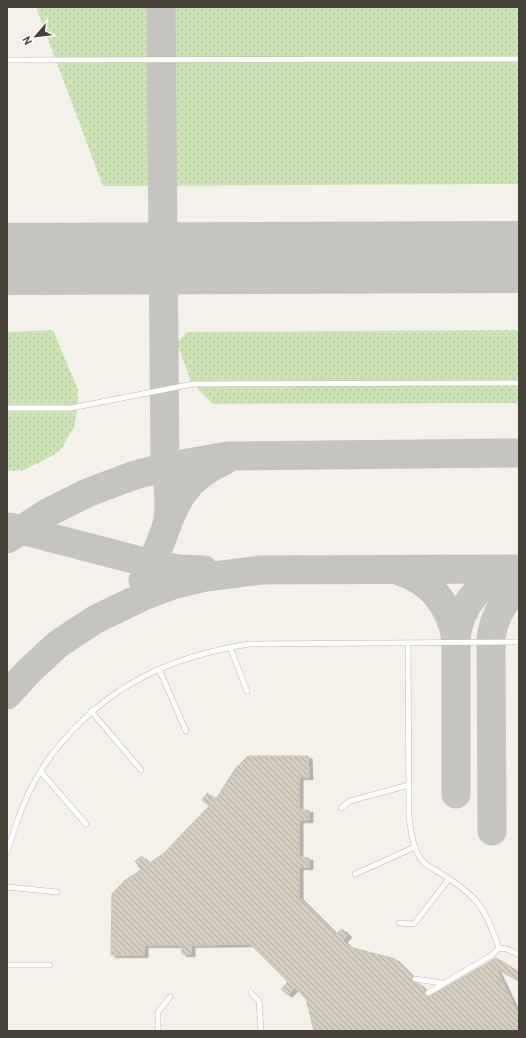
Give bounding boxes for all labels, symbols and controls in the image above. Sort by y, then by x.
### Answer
north arrow [16,16,56,56]
text: N [20,33,36,47]

